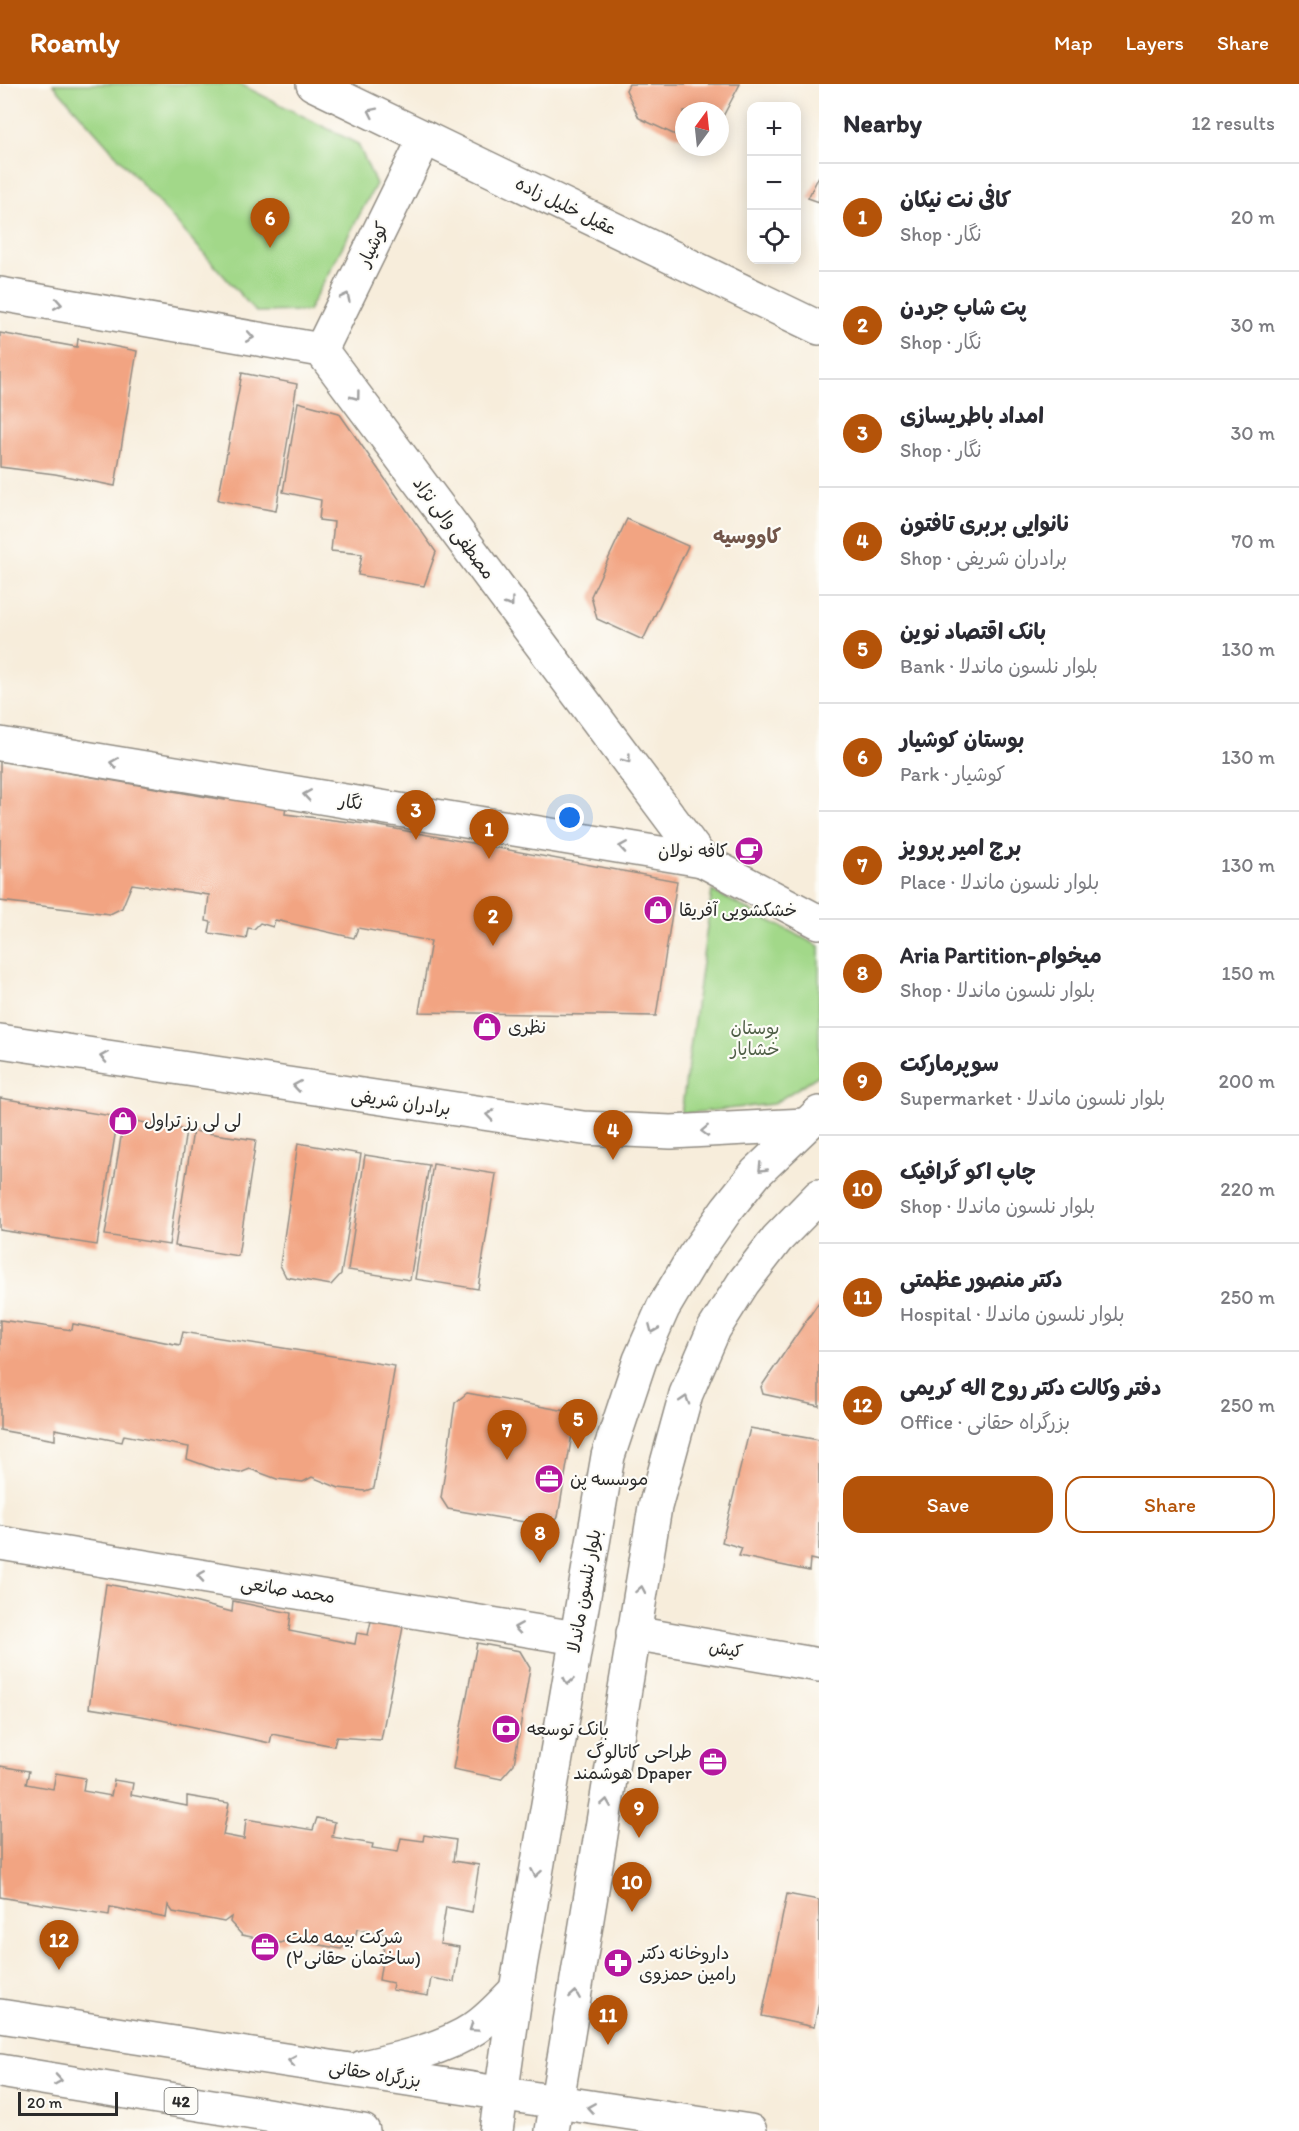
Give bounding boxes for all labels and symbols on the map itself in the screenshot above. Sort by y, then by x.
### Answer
north arrow [675,102,729,156]
one-way arrow [367,108,378,120]
street label: عقیل خلیل زاده [512,172,620,240]
pin: 6 [250,198,290,248]
street label: کوشیار [352,218,393,272]
one-way arrow [339,292,351,303]
one-way arrow [53,297,62,309]
one-way arrow [244,330,254,343]
one-way arrow [348,390,359,401]
street label: مصطفی والی نژاد [408,472,500,584]
district label: کاووسیه [713,524,781,549]
one-way arrow [503,597,514,608]
one-way arrow [619,753,630,764]
one-way arrow [110,757,120,770]
one-way arrow [302,789,312,802]
street label: نگار [336,789,364,815]
pin: 3 [396,790,436,840]
your location [555,803,584,832]
pin: 1 [470,810,508,859]
cafe icon: کافه نولان [733,835,765,867]
place label: کافه نولان [658,840,728,862]
one-way arrow [619,842,628,854]
shop icon: خشکشویی آفریقا [642,894,674,926]
pin: 2 [474,896,512,946]
place label: خشکشویی آفریقا [679,899,797,921]
shop icon: نظری [471,1011,503,1043]
place label: نظری [508,1016,546,1038]
park label: بوستان خشایار [728,1017,780,1060]
one-way arrow [100,1052,109,1064]
one-way arrow [293,1081,302,1093]
street label: برادران شریفی [350,1084,452,1120]
shop icon: لی لی رز تراول [107,1105,139,1137]
place label: لی لی رز تراول [144,1110,242,1132]
one-way arrow [485,1110,495,1122]
pin: 4 [594,1110,632,1160]
one-way arrow [700,1124,709,1137]
one-way arrow [758,1160,769,1171]
one-way arrow [649,1323,661,1334]
one-way arrow [678,1395,690,1406]
pin: 5 [558,1400,598,1449]
pin: 7 [488,1410,526,1460]
office icon: موسسه پن [533,1463,565,1495]
place label: موسسه پن [570,1468,648,1491]
pin: 8 [520,1514,560,1563]
street label: بلوار نلسون ماندلا [562,1527,606,1655]
one-way arrow [197,1570,207,1583]
street label: محمد صانعی [239,1572,337,1608]
one-way arrow [634,1585,646,1594]
one-way arrow [513,1623,523,1635]
street label: کیش [707,1635,745,1663]
one-way arrow [563,1676,575,1685]
bank icon: بانک توسعه [490,1713,522,1745]
place label: بانک توسعه [527,1718,609,1740]
place label: طراحی کاتالوگ هوشمند Dpaper [573,1741,693,1784]
office icon: طراحی کاتالوگ هوشمند Dpaper [697,1746,729,1778]
pin: 9 [620,1788,658,1838]
one-way arrow [599,1798,611,1807]
pin: 10 [612,1862,652,1912]
one-way arrow [530,1868,543,1878]
pin: 12 [40,1920,78,1970]
place label: شرکت بیمه ملت (ساختمان حقانی۲) [286,1926,421,1969]
office icon: شرکت بیمه ملت (ساختمان حقانی۲) [249,1931,281,1963]
place label: داروخانه دکتر رامین حمزوی [637,1942,736,1985]
pharmacy icon: داروخانه دکتر رامین حمزوی [602,1947,634,1979]
one-way arrow [568,1991,581,2001]
pin: 11 [588,1996,628,2045]
one-way arrow [468,2021,479,2032]
one-way arrow [288,2056,297,2068]
street label: بزرگراه حقانی [327,2056,423,2092]
one-way arrow [53,2074,62,2086]
road number: 42 [164,2088,198,2114]
scale bar [18,2089,118,2116]
one-way arrow [586,2102,596,2114]

